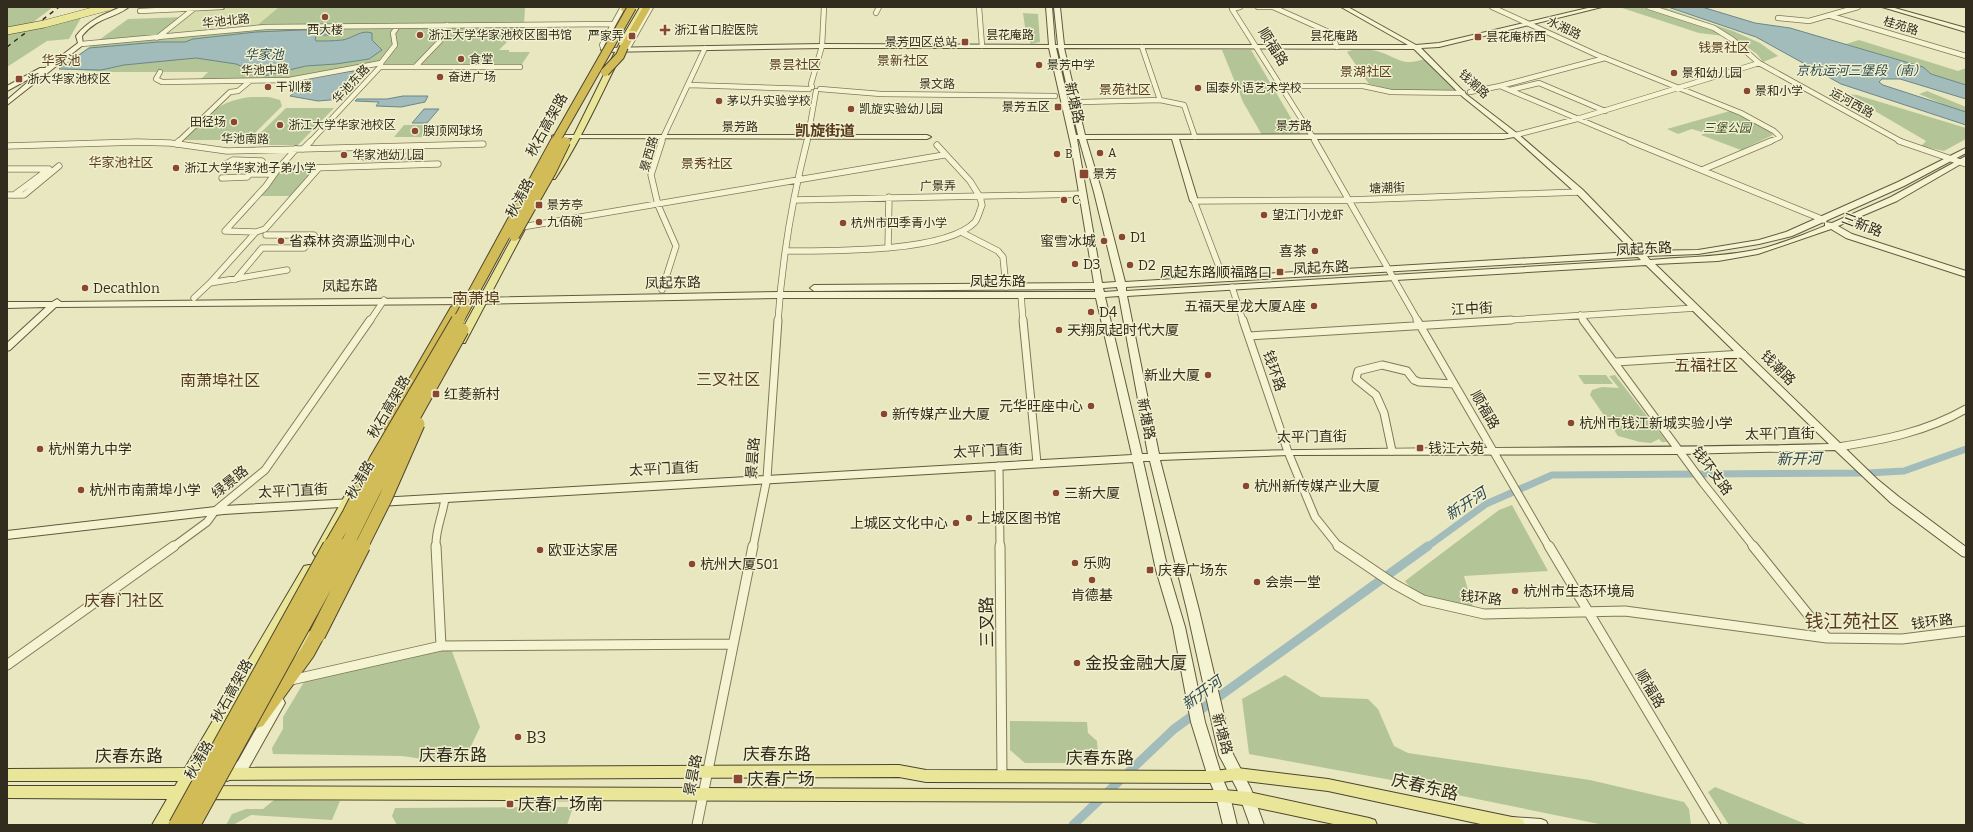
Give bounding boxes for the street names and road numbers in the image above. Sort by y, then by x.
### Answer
street label: 华池北路 [201,12,251,30]
street label: 水湘路 [1545,14,1583,42]
street label: 桂苑路 [1882,14,1920,38]
street label: 顺福路 [1255,25,1291,69]
street label: 昙花庵路 [986,28,1034,42]
street label: 昙花庵路 [1310,29,1358,43]
street label: 华池中路 [241,62,289,78]
street label: 华池东路 [330,62,372,106]
street label: 钱潮路 [1456,67,1492,101]
street label: 景文路 [919,77,955,91]
street label: 新塘路 [1061,81,1087,125]
street label: 运河西路 [1828,85,1876,121]
street label: 秋石高架路 [523,90,571,160]
street label: 景芳路 [1276,119,1312,133]
street label: 景芳路 [722,120,758,134]
street label: 华池南路 [221,132,269,146]
street label: 景西路 [637,135,661,173]
street label: 秋涛路 [503,175,537,221]
street label: 广景弄 [920,179,956,193]
street label: 塘潮街 [1369,180,1405,196]
street label: 三新路 [1839,210,1885,240]
street label: 凤起东路 [1616,239,1672,259]
street label: 凤起东路 [1293,258,1349,278]
street label: 凤起东路 [970,273,1026,290]
street label: 凤起东路 [645,274,701,292]
street label: 凤起东路 [322,277,378,295]
street label: 江中街 [1451,299,1493,319]
street label: 钱潮路 [1757,347,1799,389]
street label: 钱环路 [1259,348,1289,394]
street label: 秋石高架路 [364,372,414,442]
street label: 顺福路 [1467,388,1503,432]
street label: 新塘路 [1134,397,1158,441]
street label: 太平门直街 [1745,425,1815,443]
street label: 太平门直街 [1277,428,1347,446]
street label: 景昙路 [743,436,763,480]
street label: 太平门直街 [953,441,1023,461]
street label: 钱环支路 [1688,444,1736,498]
street label: 秋涛路 [342,458,378,502]
street label: 太平门直街 [629,459,699,479]
street label: 绿景路 [208,462,252,502]
street label: 太平门直街 [258,481,328,501]
street label: 钱环路 [1459,587,1503,609]
street label: 三叉路 [976,596,998,648]
street label: 钱环路 [1910,611,1954,633]
street label: 秋石高架路 [208,656,256,726]
street label: 顺福路 [1632,667,1668,711]
street label: 新塘路 [1208,711,1236,757]
street label: 秋涛路 [181,738,217,782]
street label: 庆春东路 [743,744,811,765]
street label: 庆春东路 [419,745,487,766]
street label: 庆春东路 [95,746,163,767]
street label: 庆春东路 [1066,748,1134,769]
street label: 景昙路 [681,753,705,797]
street label: 庆春东路 [1390,769,1460,805]

